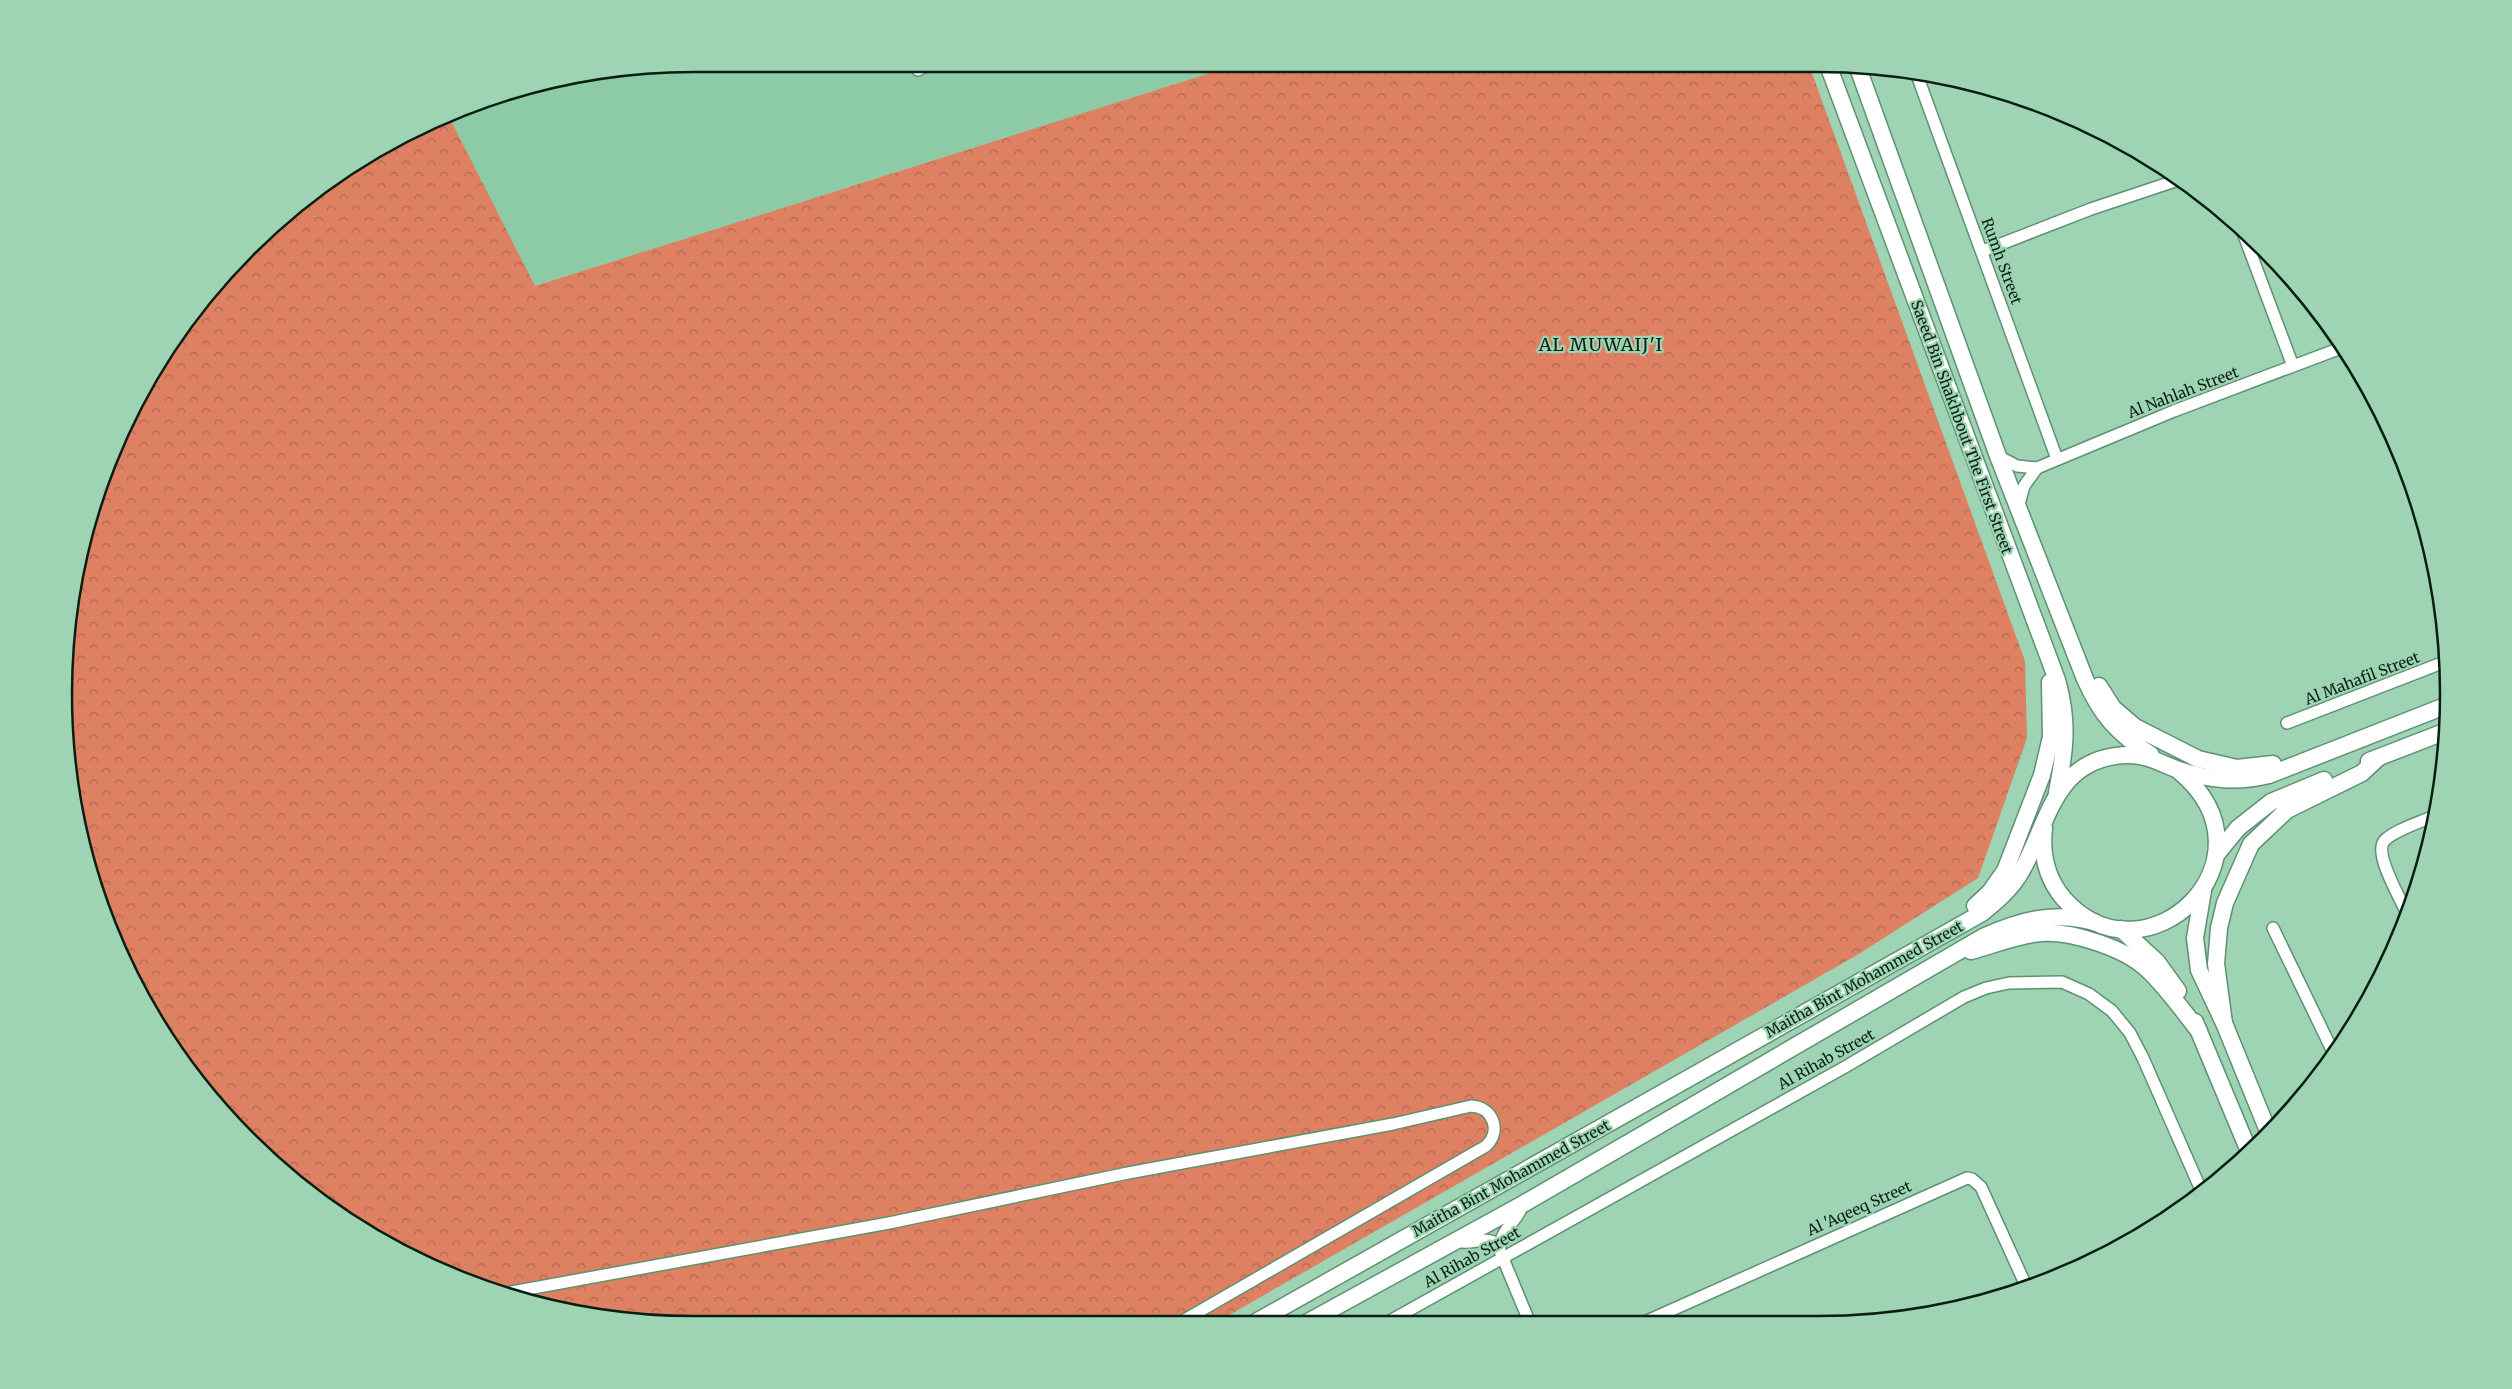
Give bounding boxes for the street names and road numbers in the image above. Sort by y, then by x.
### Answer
street label: Rumh Street [1978,215,2026,307]
street label: Saeed Bin Shakhbout The First Street [1907,297,2017,557]
street label: Al Nahlah Street [2124,362,2241,422]
street label: Al Mahafil Street [2301,647,2422,709]
street label: Maitha Bint Mohammed Street [1762,916,1966,1041]
street label: Al Rihab Street [1773,1025,1878,1094]
street label: Maitha Bint Mohammed Street [1409,1115,1613,1240]
street label: Al 'Aqeeq Street [1803,1176,1914,1240]
street label: Al Rihab Street [1419,1223,1524,1292]

